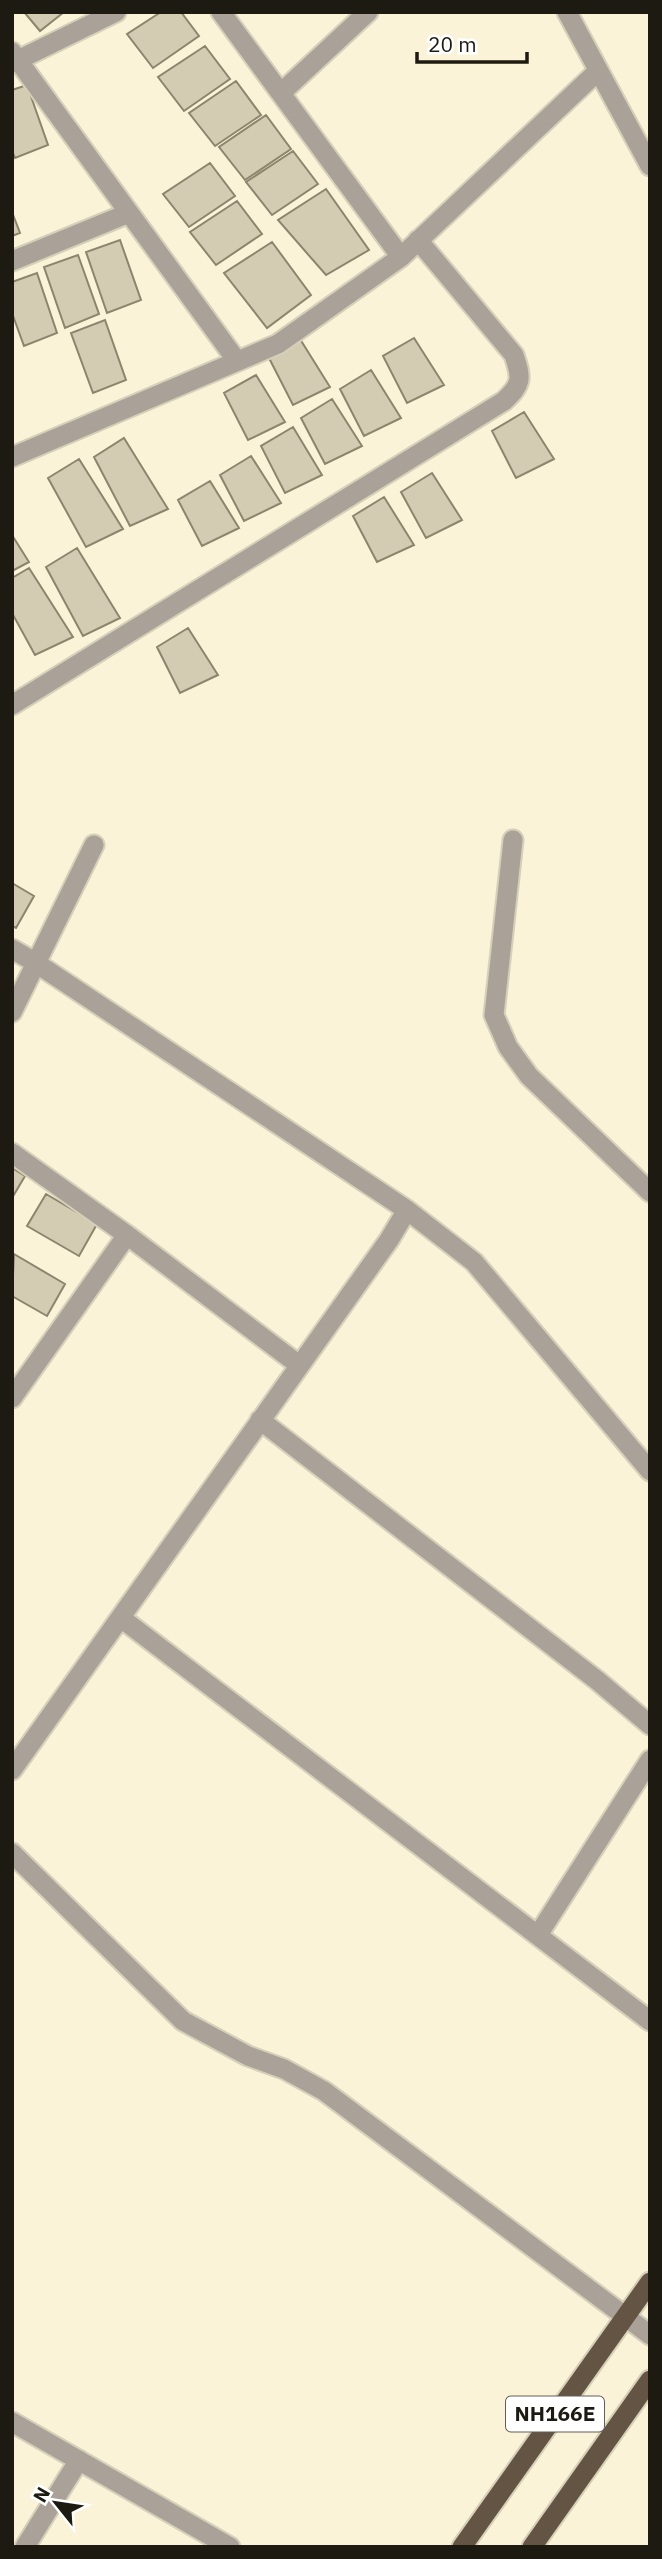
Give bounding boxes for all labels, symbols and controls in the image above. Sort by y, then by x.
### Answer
scale bar [417,21,527,65]
text: 20 m [428,30,477,58]
road number: NH166E [506,2396,604,2432]
north arrow [21,2468,91,2538]
text: N [27,2483,55,2506]

